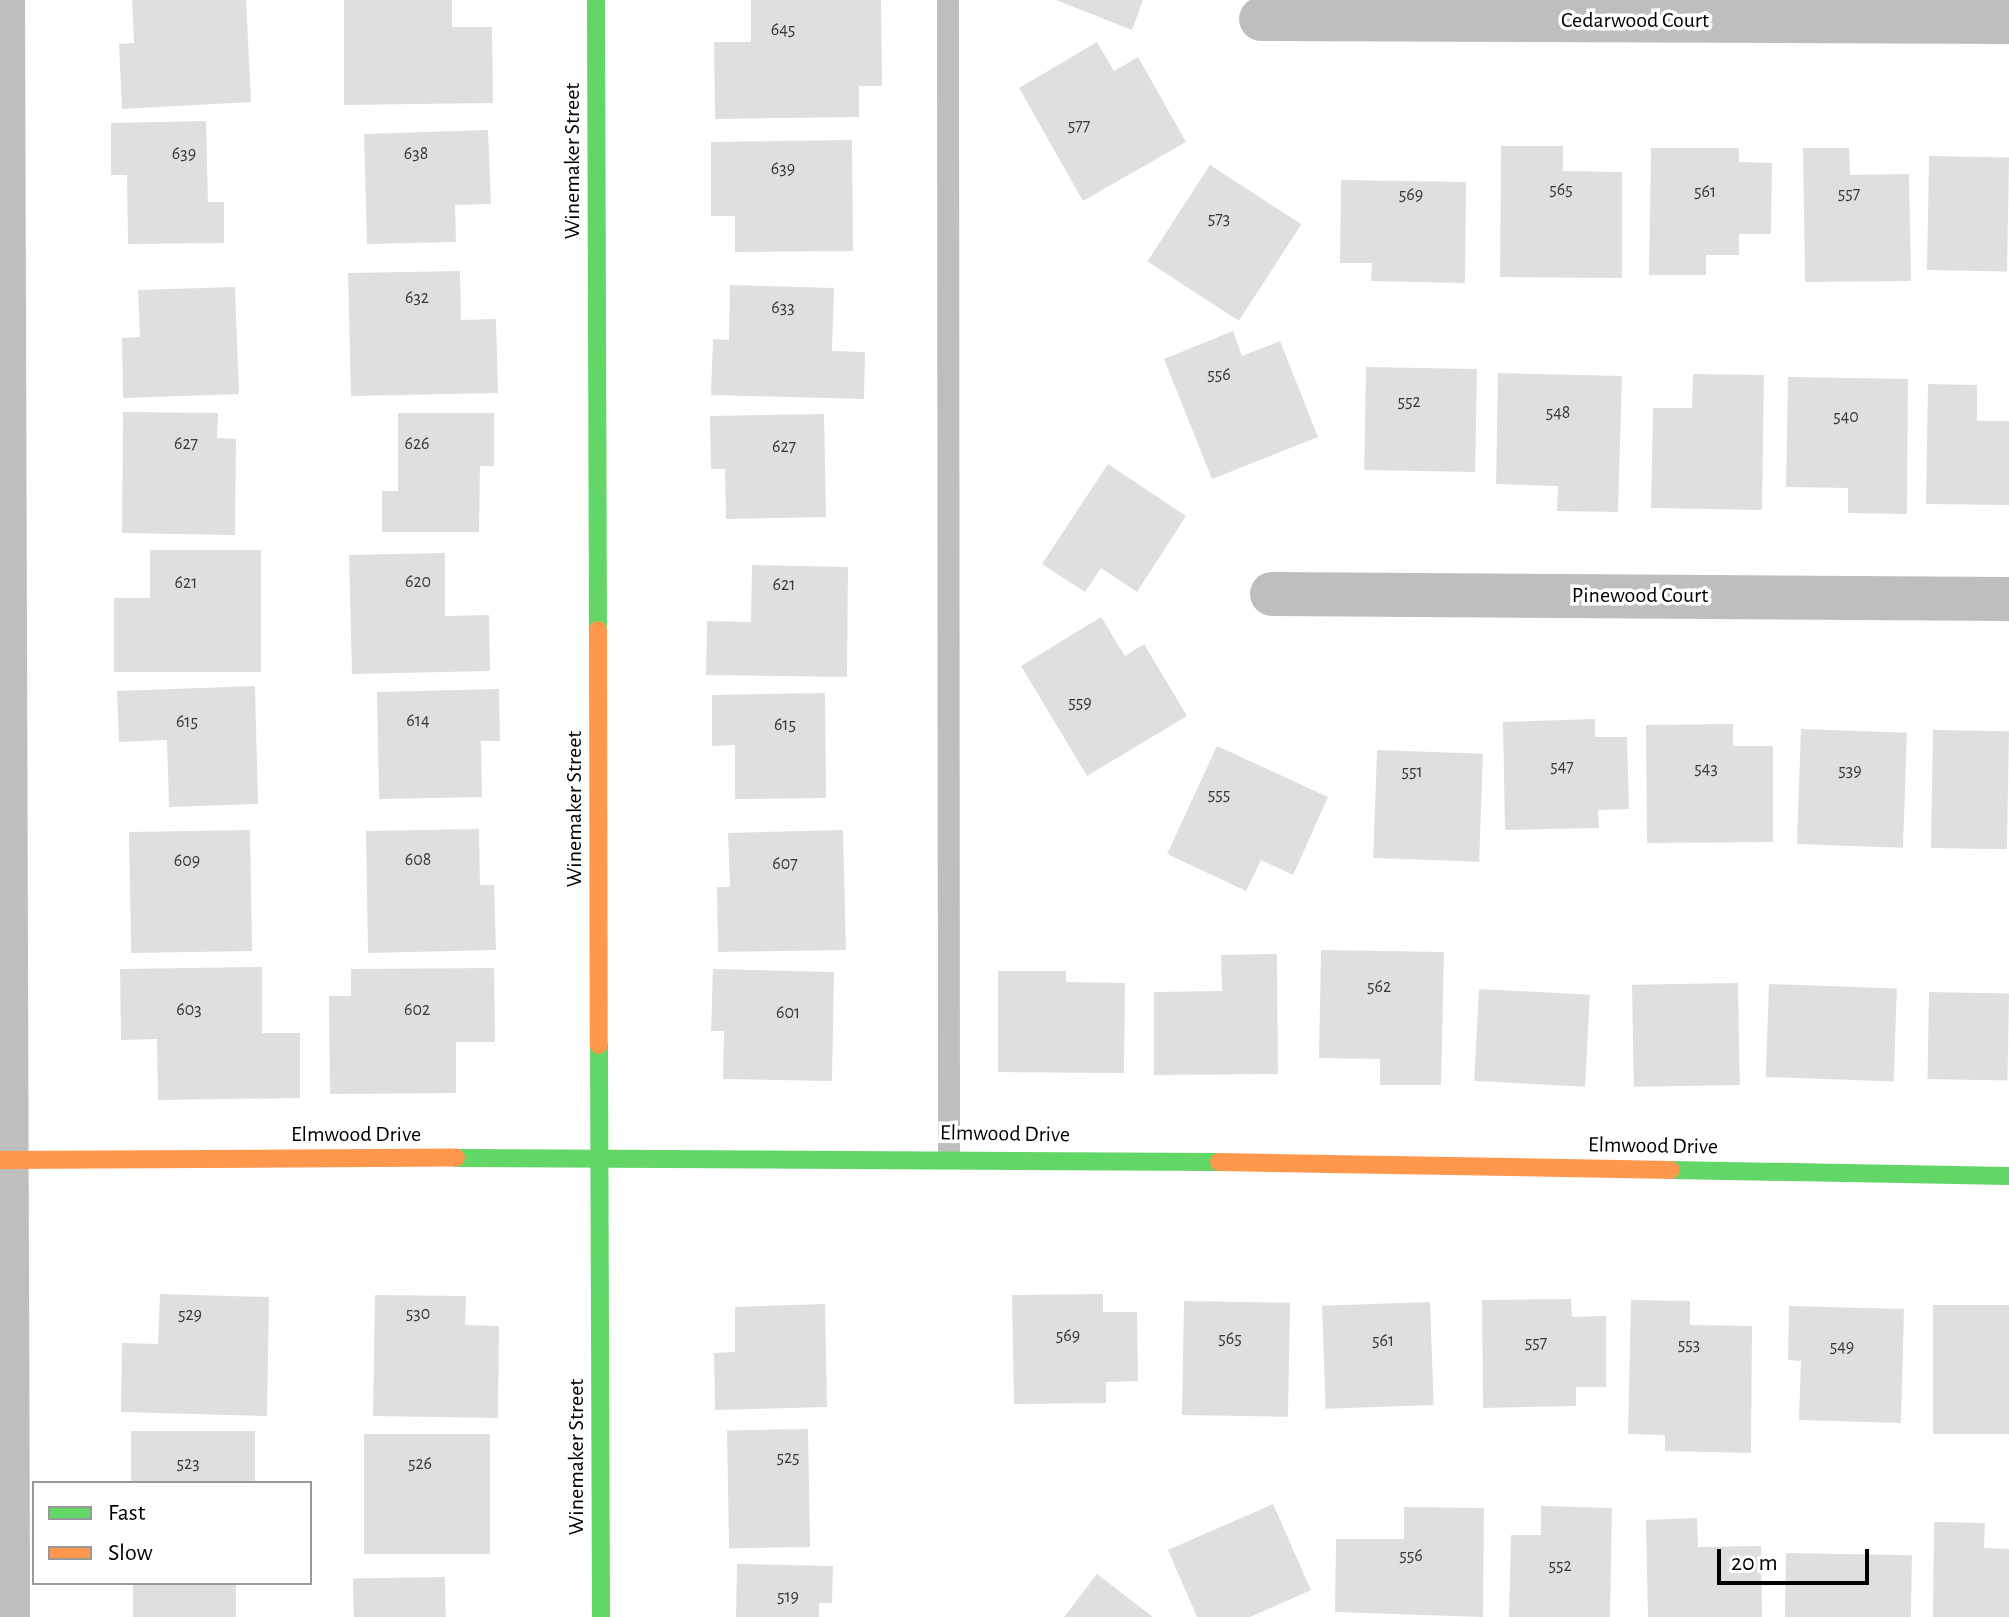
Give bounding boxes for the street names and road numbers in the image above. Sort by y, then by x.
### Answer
street label: Cedarwood Court [1561,8,1709,34]
street label: Winemaker Street [560,83,586,239]
street label: Pinewood Court [1572,583,1708,609]
street label: Winemaker Street [562,731,588,887]
street label: Elmwood Drive [940,1120,1070,1148]
street label: Elmwood Drive [291,1122,421,1148]
street label: Elmwood Drive [1588,1132,1718,1160]
street label: Winemaker Street [564,1379,590,1535]

